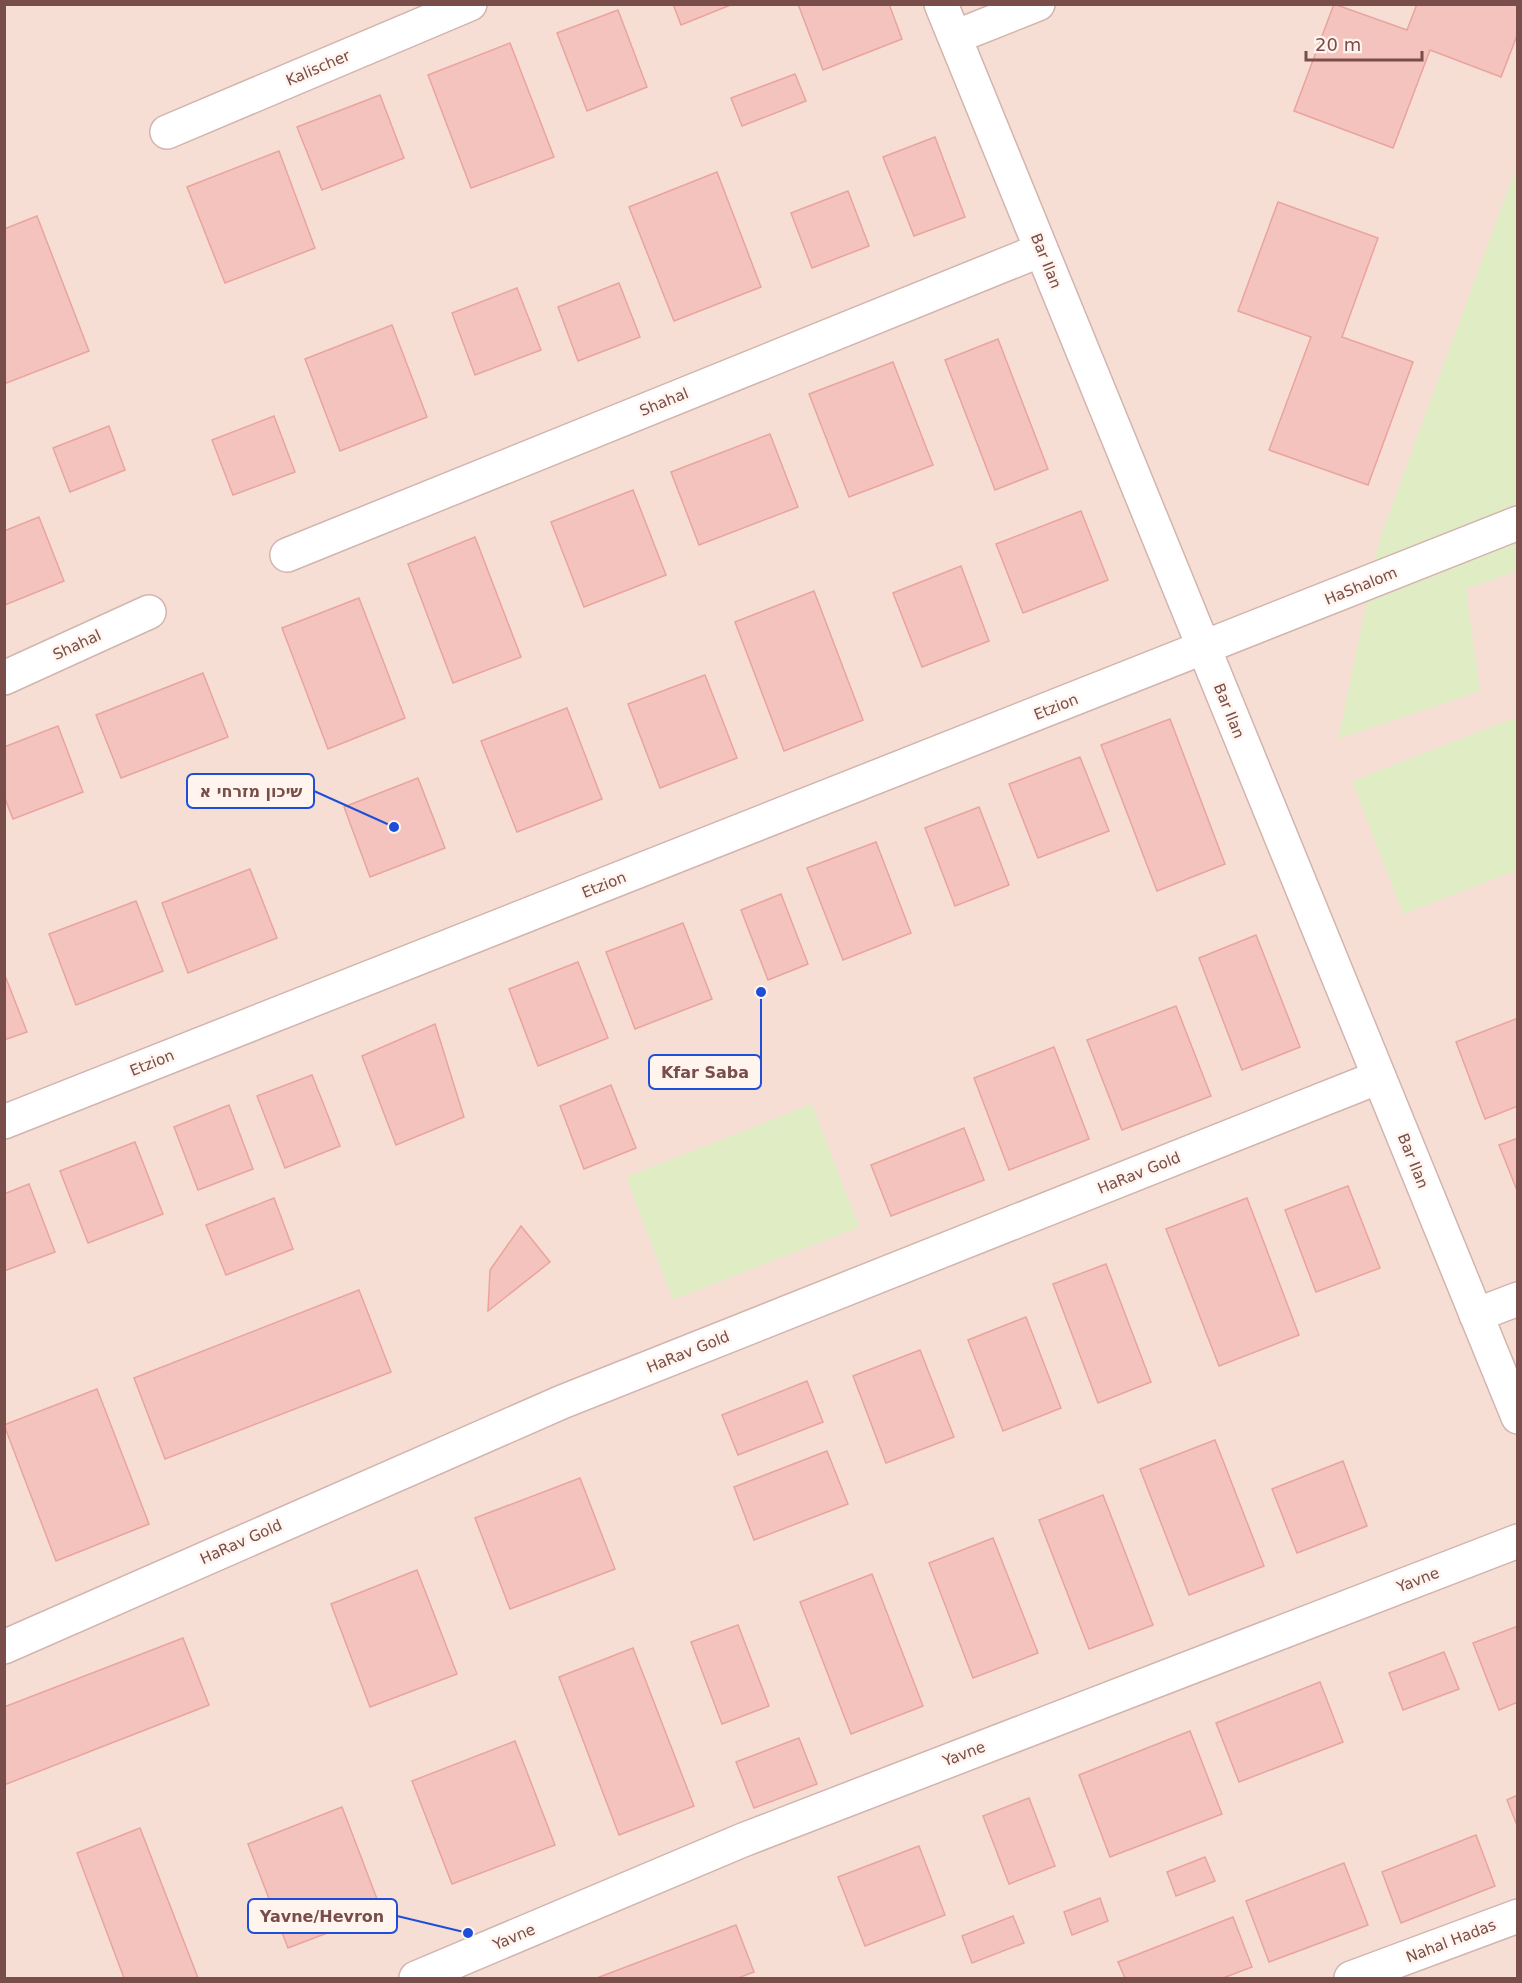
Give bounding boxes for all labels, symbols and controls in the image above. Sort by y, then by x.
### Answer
scale bar [1306,24,1422,62]
text: 20 m [1315,34,1361,55]
street label: Kalischer [283,46,354,90]
street label: Bar Ilan [1027,231,1065,291]
street label: Shahal [637,384,691,420]
street label: HaShalom [1322,563,1400,609]
street label: Shahal [50,626,104,664]
street label: Bar Ilan [1210,681,1248,741]
street label: Etzion [1031,690,1081,724]
callout: שיכון מזרחי א [187,774,314,808]
text: שיכון מזרחי א [200,782,303,801]
street label: Etzion [579,868,629,902]
street label: Etzion [127,1046,177,1080]
callout: Kfar Saba [649,1055,761,1089]
text: Kfar Saba [661,1063,749,1082]
street label: Bar Ilan [1394,1131,1432,1191]
street label: HaRav Gold [1095,1148,1183,1198]
street label: HaRav Gold [644,1327,732,1377]
street label: HaRav Gold [197,1516,285,1568]
street label: Yavne [1393,1564,1442,1597]
street label: Yavne [939,1738,988,1771]
callout: Yavne/Hevron [248,1899,397,1933]
text: Yavne/Hevron [259,1907,384,1926]
street label: Nahal Hadas [1403,1916,1499,1966]
street label: Yavne [489,1920,538,1954]

